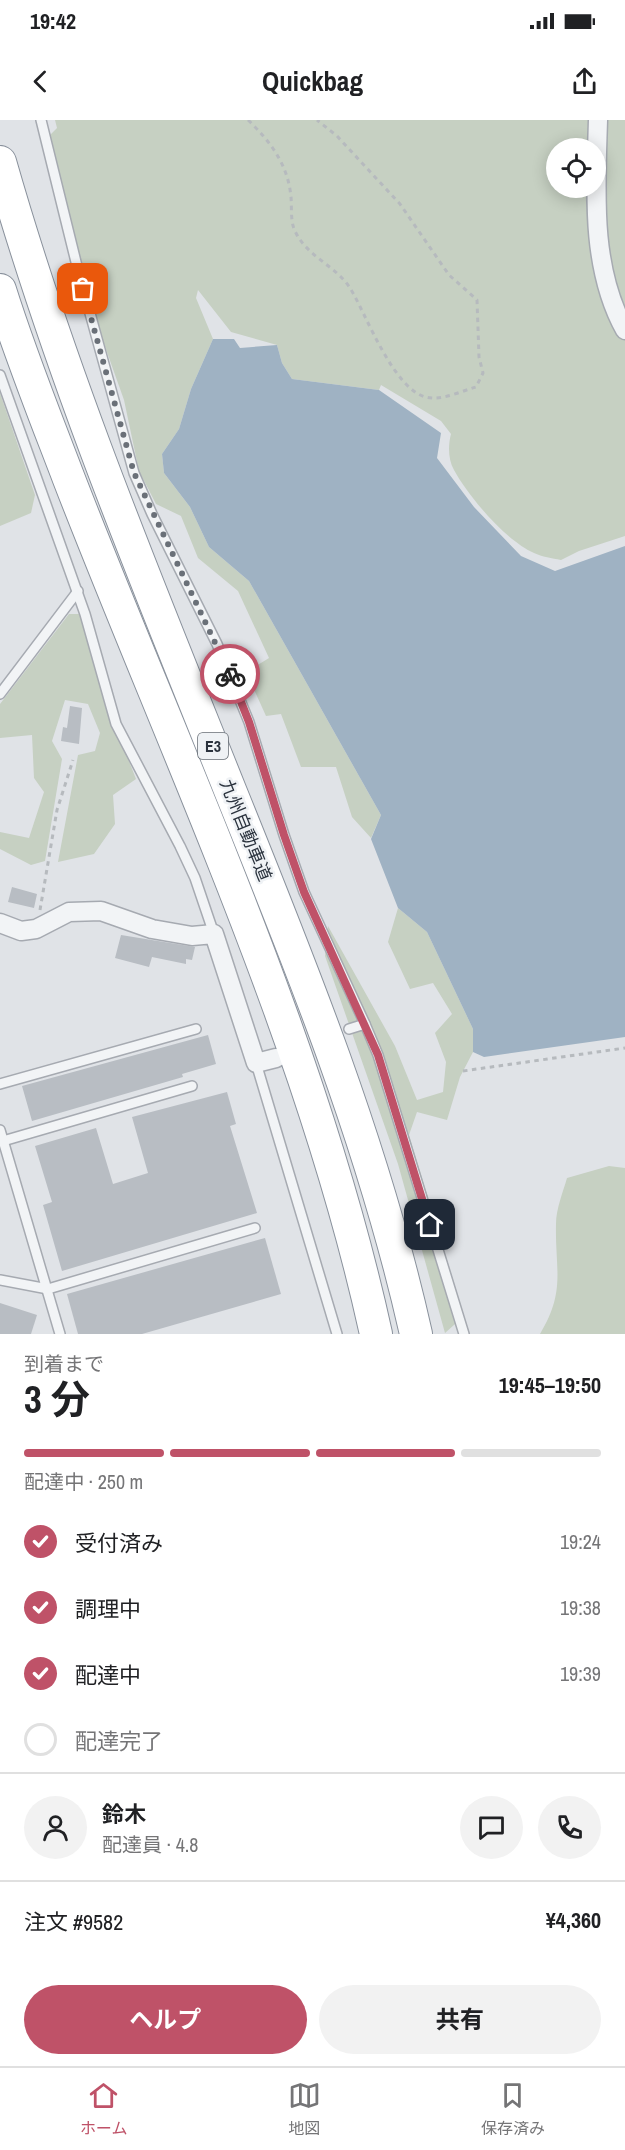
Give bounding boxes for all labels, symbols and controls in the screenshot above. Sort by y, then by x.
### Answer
text: 19:42 [30,6,76,36]
text: Quickbag [262,63,363,99]
icon: back [24,65,57,98]
icon: share [568,65,601,98]
map controls [546,138,606,198]
button: locate [546,138,606,198]
pin [57,263,108,314]
icon: bag [66,272,99,305]
courier [200,644,260,704]
icon: bike [214,658,247,691]
road number: E3 [198,733,228,759]
street label: 九州自動車道 [214,775,278,885]
pin [404,1199,455,1250]
icon: home [413,1208,446,1241]
text: 到着まで [24,1350,104,1377]
text: 19:45–19:50 [499,1370,601,1400]
text: 3 分 [24,1373,90,1425]
text: 配達中 · 250 m [24,1468,143,1495]
icon: check [24,1525,57,1558]
text: 受付済み [75,1528,163,1558]
text: 19:24 [560,1528,601,1555]
icon: check [24,1591,57,1624]
text: 調理中 [75,1594,141,1624]
text: 19:38 [560,1594,601,1621]
icon: check [24,1657,57,1690]
text: 配達中 [75,1660,141,1690]
text: 19:39 [560,1660,601,1687]
text: 配達完了 [75,1726,163,1756]
button: person [24,1796,87,1859]
button: chat [460,1796,523,1859]
button: phone [538,1796,601,1859]
text: 鈴木 [102,1799,146,1829]
text: 配達員 · 4.8 [102,1831,198,1858]
text: ¥4,360 [546,1905,601,1935]
text: 注文 #9582 [24,1907,123,1937]
button: ヘルプ [24,1985,307,2054]
button: 共有 [319,1985,601,2054]
tab: ホーム [80,2079,128,2139]
tab: 地図 [288,2079,321,2139]
tab: 保存済み [481,2079,545,2139]

